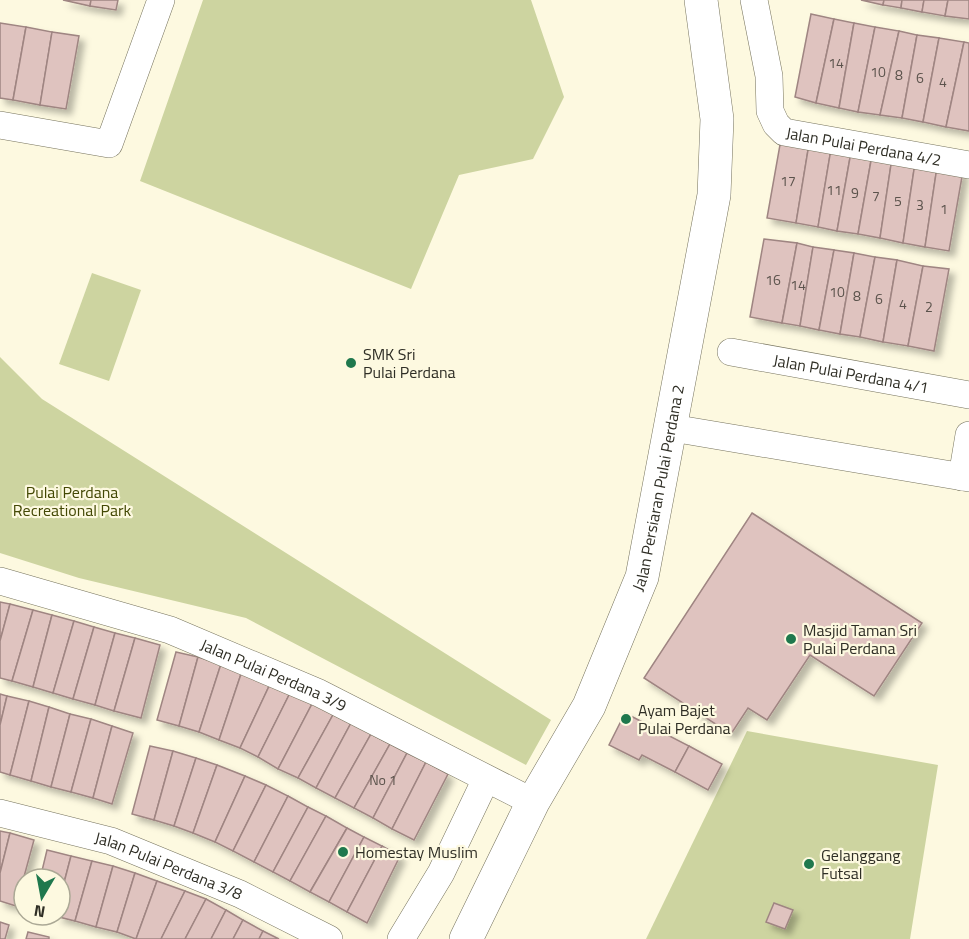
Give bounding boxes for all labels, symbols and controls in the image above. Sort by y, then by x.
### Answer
house number: 14 [828,52,844,73]
house number: 10 [870,61,886,82]
house number: 8 [895,64,903,85]
house number: 6 [916,67,924,88]
house number: 4 [939,71,947,92]
street label: Jalan Pulai Perdana 4/2 [784,121,943,172]
house number: 17 [780,170,796,191]
house number: 11 [826,179,842,200]
house number: 9 [851,182,859,203]
house number: 7 [872,185,880,206]
house number: 5 [894,190,902,211]
house number: 3 [916,194,924,215]
house number: 1 [940,198,948,219]
house number: 16 [765,269,781,290]
house number: 14 [790,274,806,295]
house number: 10 [829,281,845,302]
house number: 8 [853,285,861,306]
house number: 6 [875,288,883,309]
house number: 4 [899,293,907,314]
house number: 2 [925,296,933,317]
place label: SMK Sri Pulai Perdana [363,342,456,384]
street label: Jalan Pulai Perdana 4/1 [772,348,931,399]
marker: SMK Sri Pulai Perdana [344,356,358,370]
street label: Jalan Persiaran Pulai Perdana 2 [626,382,690,594]
park label: Pulai Perdana Recreational Park [13,480,131,522]
place label: Masjid Taman Sri Pulai Perdana [803,618,917,660]
street label: Jalan Pulai Perdana 3/9 [197,632,351,717]
marker: Masjid Taman Sri Pulai Perdana [784,632,798,646]
place label: Ayam Bajet Pulai Perdana [638,698,731,740]
marker: Ayam Bajet Pulai Perdana [619,712,633,726]
house number: No 1 [369,769,397,790]
street label: Jalan Pulai Perdana 3/8 [92,825,246,906]
place label: Homestay Muslim [355,840,478,864]
place label: Gelanggang Futsal [821,843,901,885]
marker: Homestay Muslim [336,845,350,859]
marker: Gelanggang Futsal [802,857,816,871]
north arrow [12,867,72,927]
text: N [32,899,47,925]

